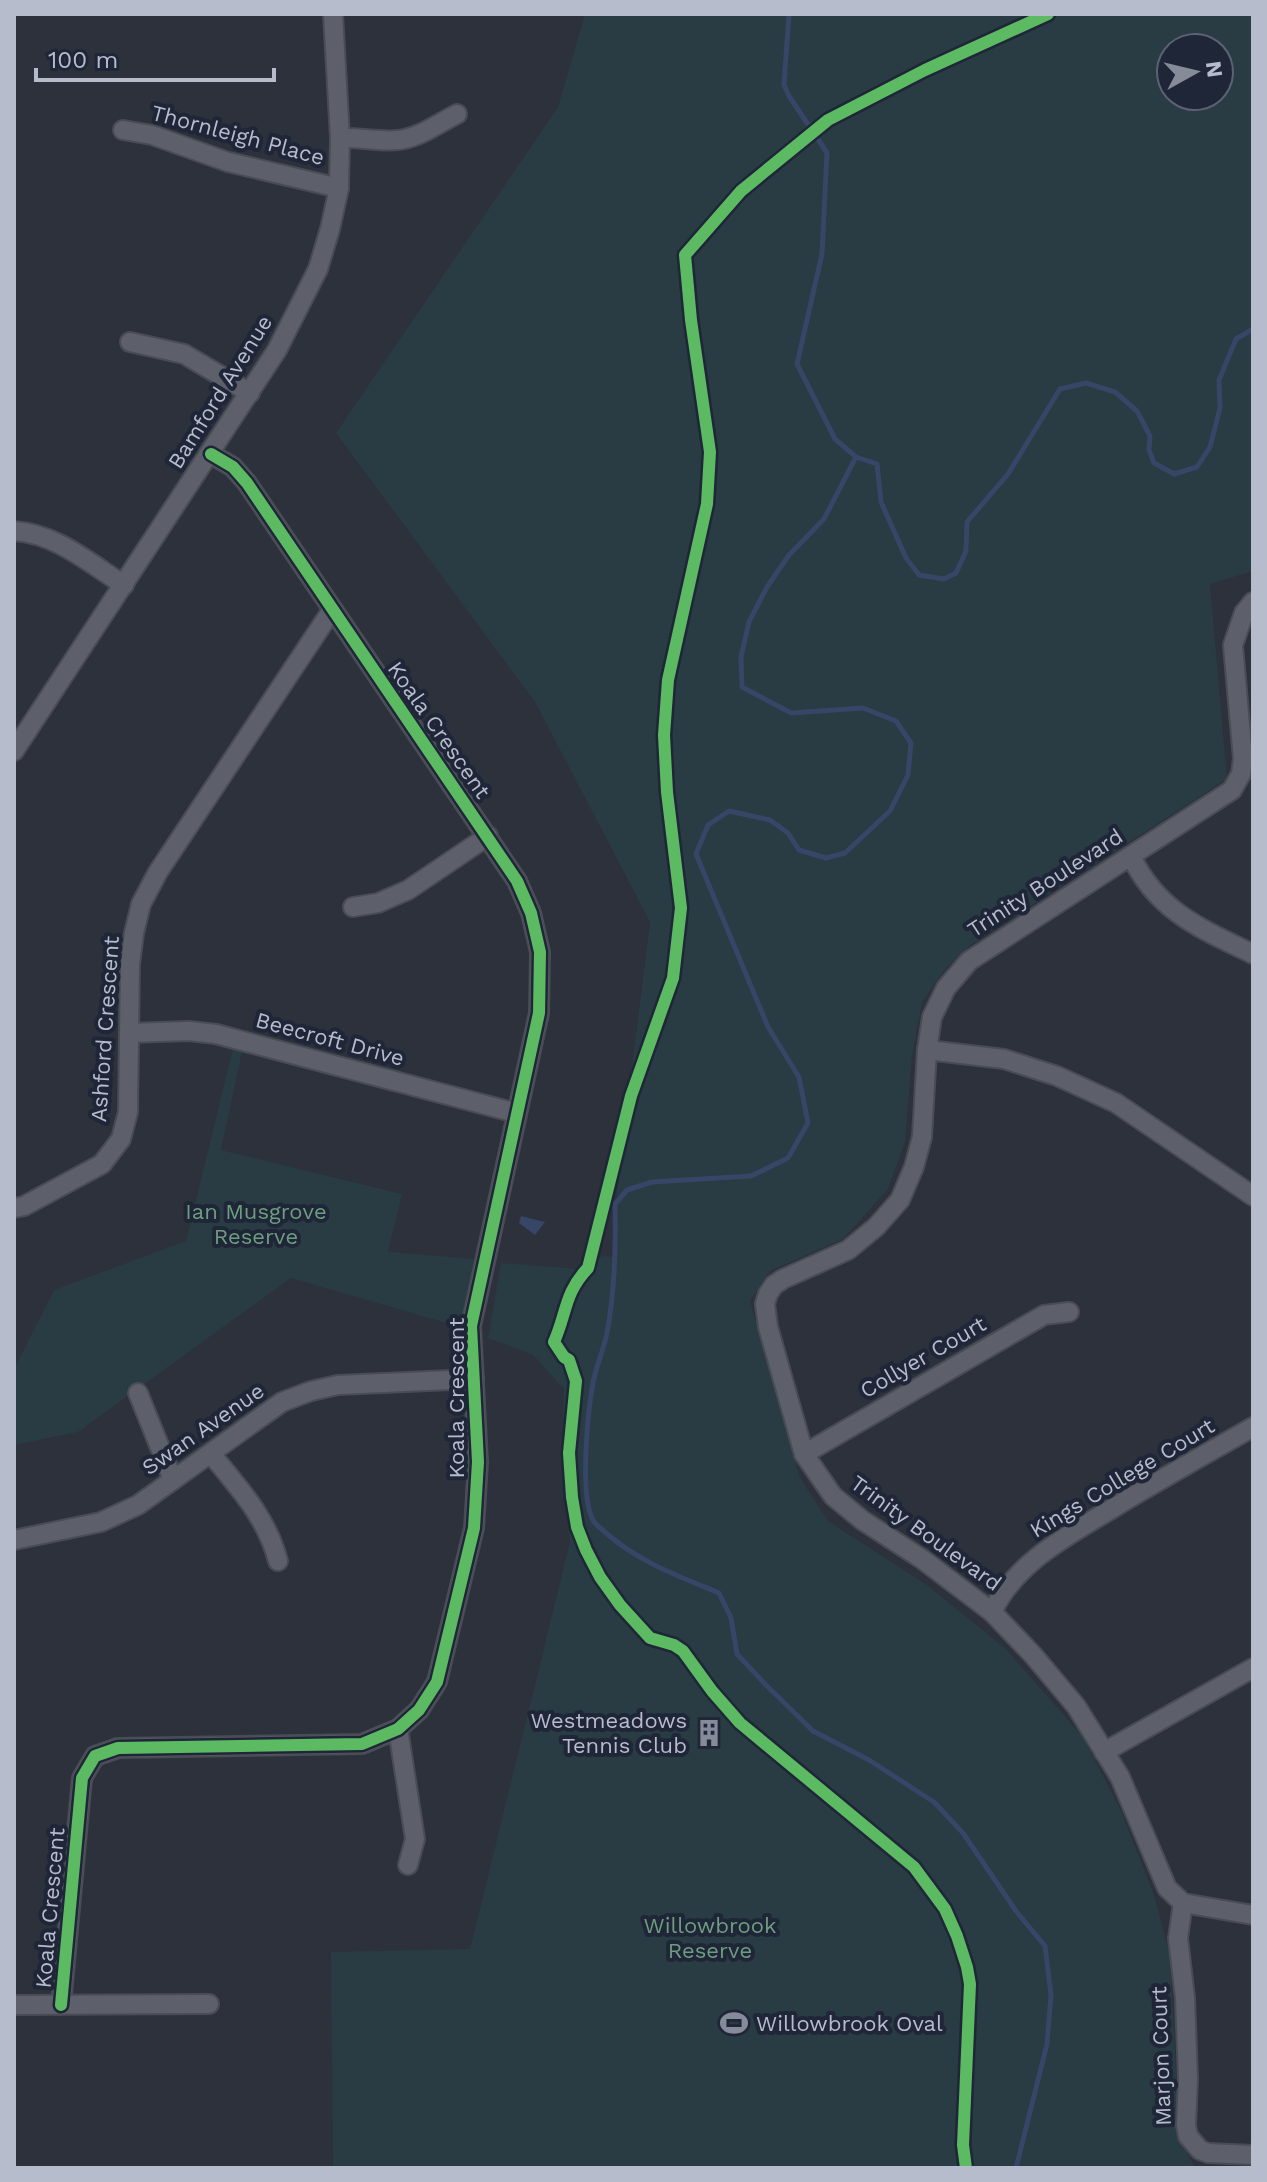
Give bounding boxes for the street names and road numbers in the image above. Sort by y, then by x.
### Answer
street label: Thornleigh Place [149,100,327,170]
street label: Bamford Avenue [163,311,277,473]
street label: Koala Crescent [383,657,495,803]
street label: Trinity Boulevard [963,824,1127,942]
street label: Ashford Crescent [86,935,124,1123]
street label: Beecroft Drive [253,1007,407,1071]
street label: Collyer Court [856,1311,990,1403]
street label: Koala Crescent [444,1317,469,1479]
street label: Swan Avenue [137,1378,269,1480]
street label: Kings College Court [1025,1413,1219,1543]
street label: Trinity Boulevard [846,1470,1006,1596]
street label: Koala Crescent [31,1827,69,1989]
street label: Marjon Court [1146,1986,1176,2126]

